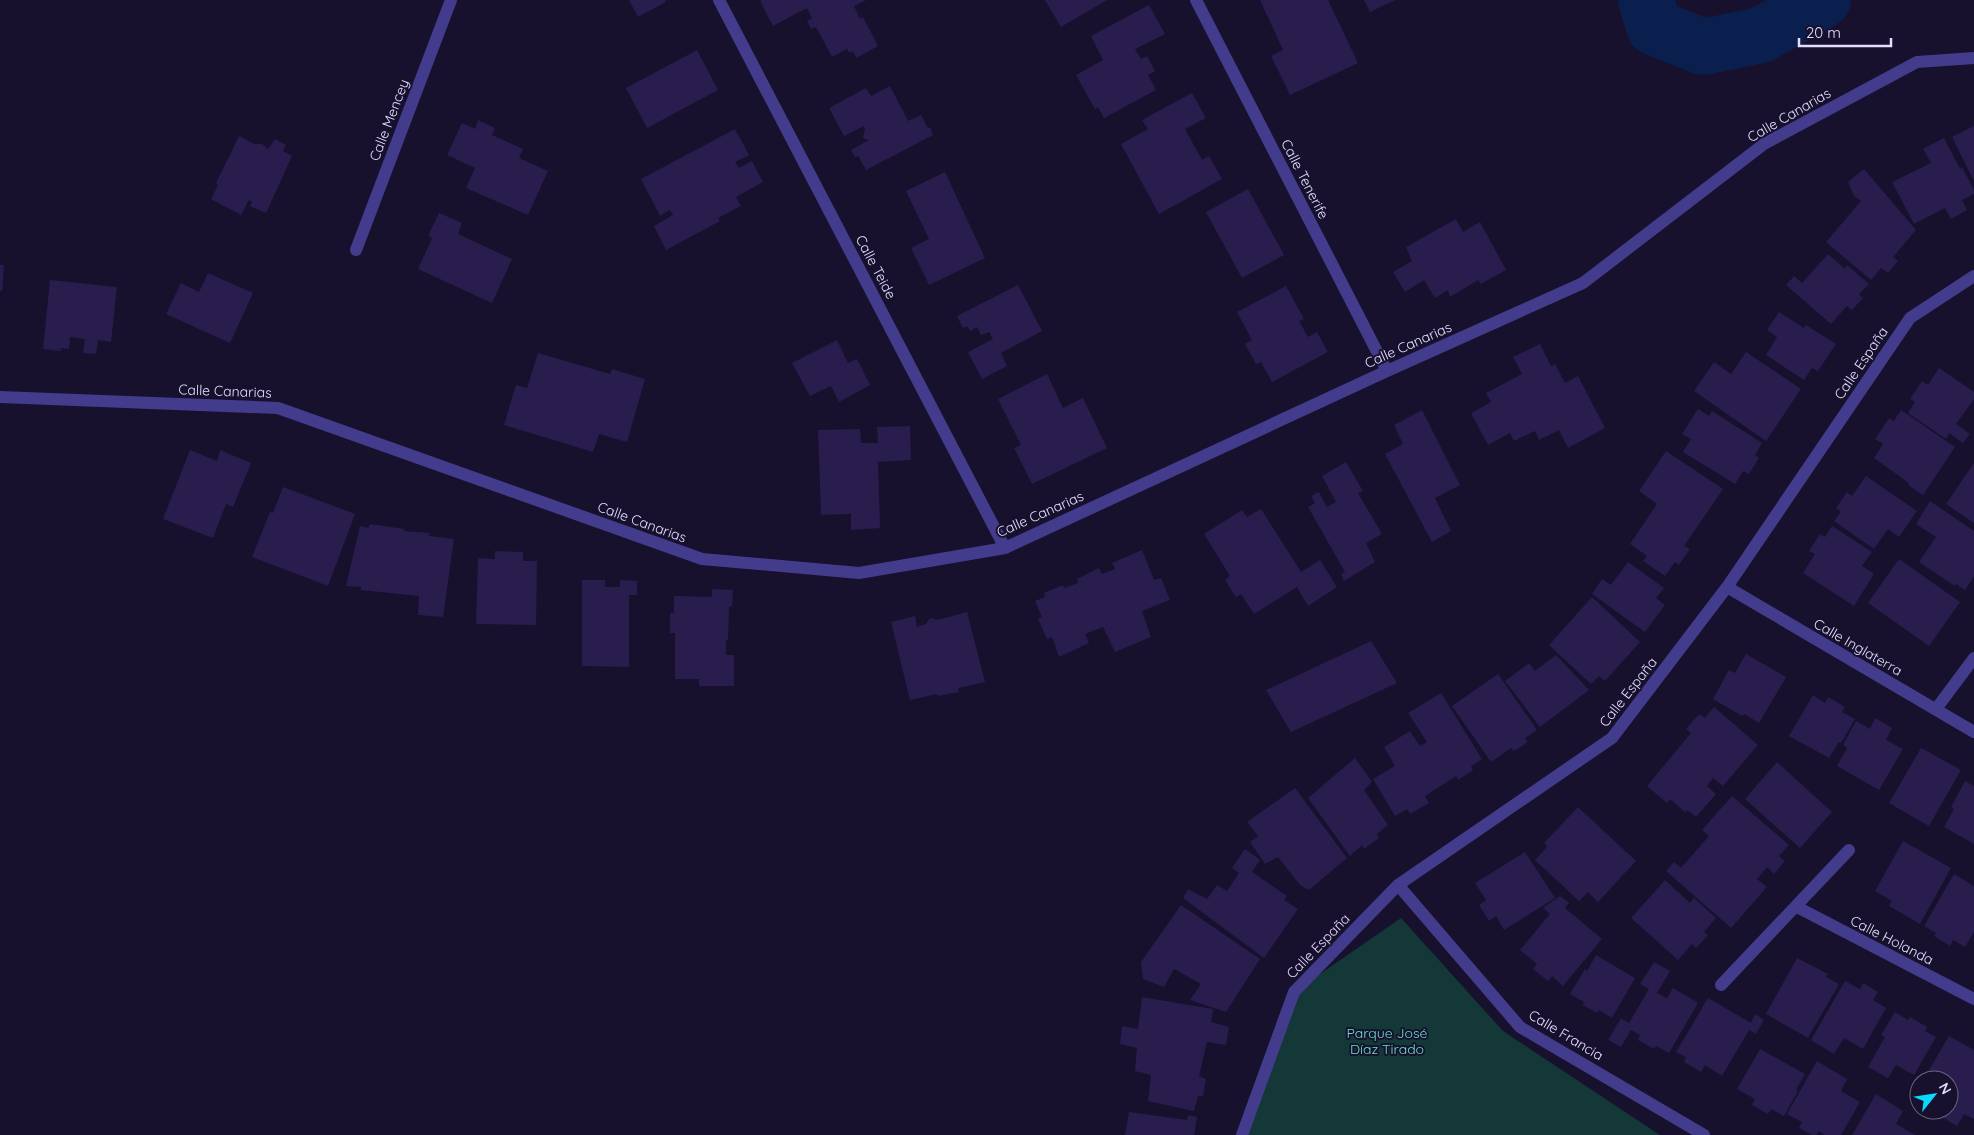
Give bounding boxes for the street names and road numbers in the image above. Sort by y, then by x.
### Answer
street label: Calle Mencey [365,76,413,164]
street label: Calle Canarias [1744,84,1834,146]
street label: Calle Tenerife [1277,136,1333,222]
street label: Calle Teide [852,232,900,302]
street label: Calle Canarias [1362,318,1454,372]
street label: Calle España [1830,323,1892,403]
street label: Calle Canarias [178,380,272,402]
street label: Calle Canarias [994,487,1086,541]
street label: Calle Canarias [595,498,689,546]
street label: Calle Inglaterra [1810,614,1906,680]
street label: Calle España [1595,653,1661,731]
street label: Calle España [1282,910,1354,982]
street label: Calle Holanda [1847,911,1937,969]
street label: Calle Francia [1525,1006,1607,1064]

